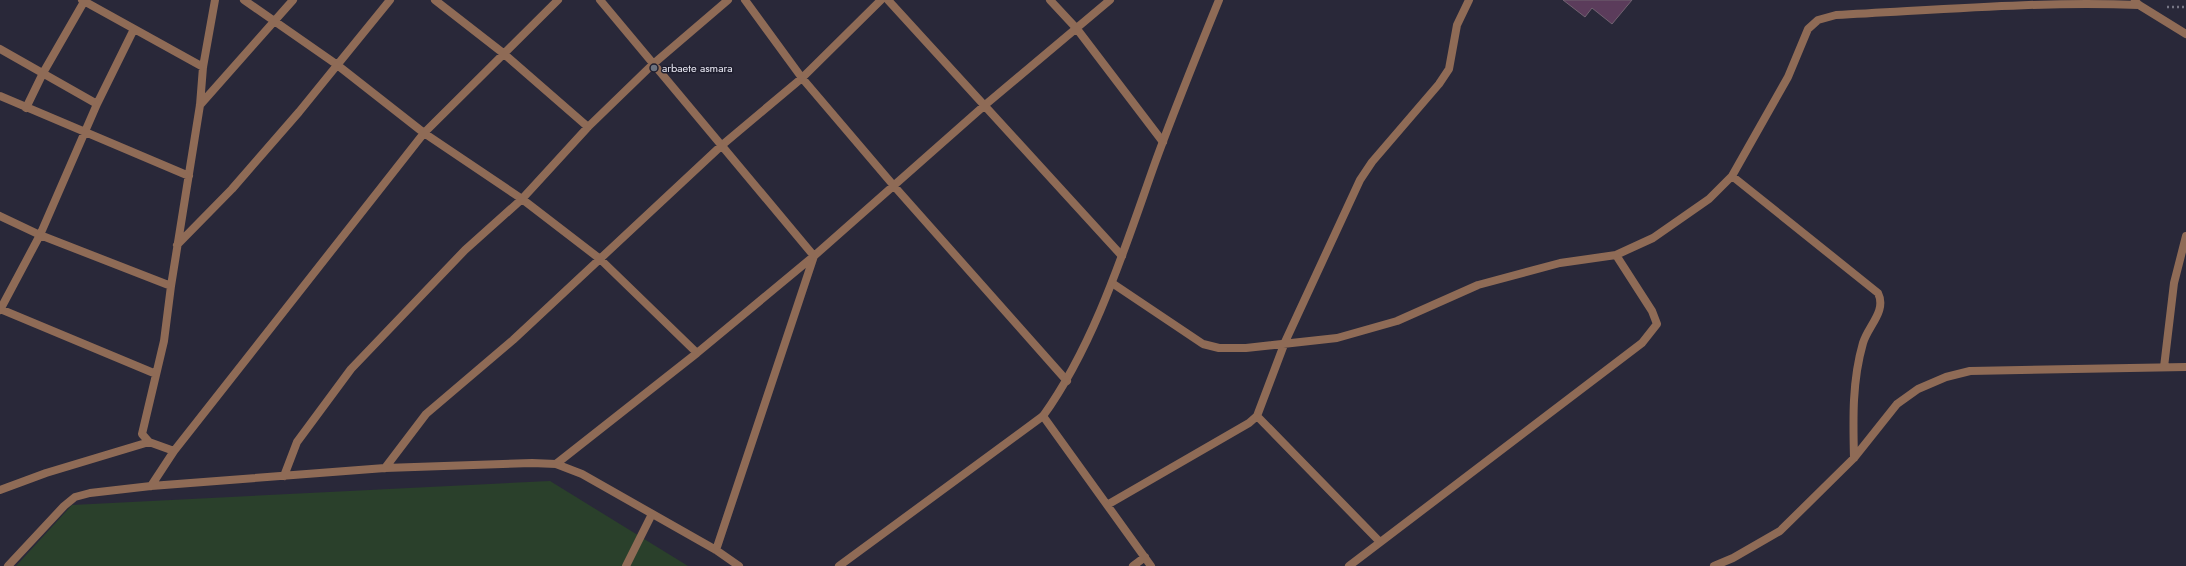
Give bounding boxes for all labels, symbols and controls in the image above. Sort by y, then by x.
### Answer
place label: arbaete asmara [662,60,733,76]
marker: arbaete asmara [649,63,659,73]

